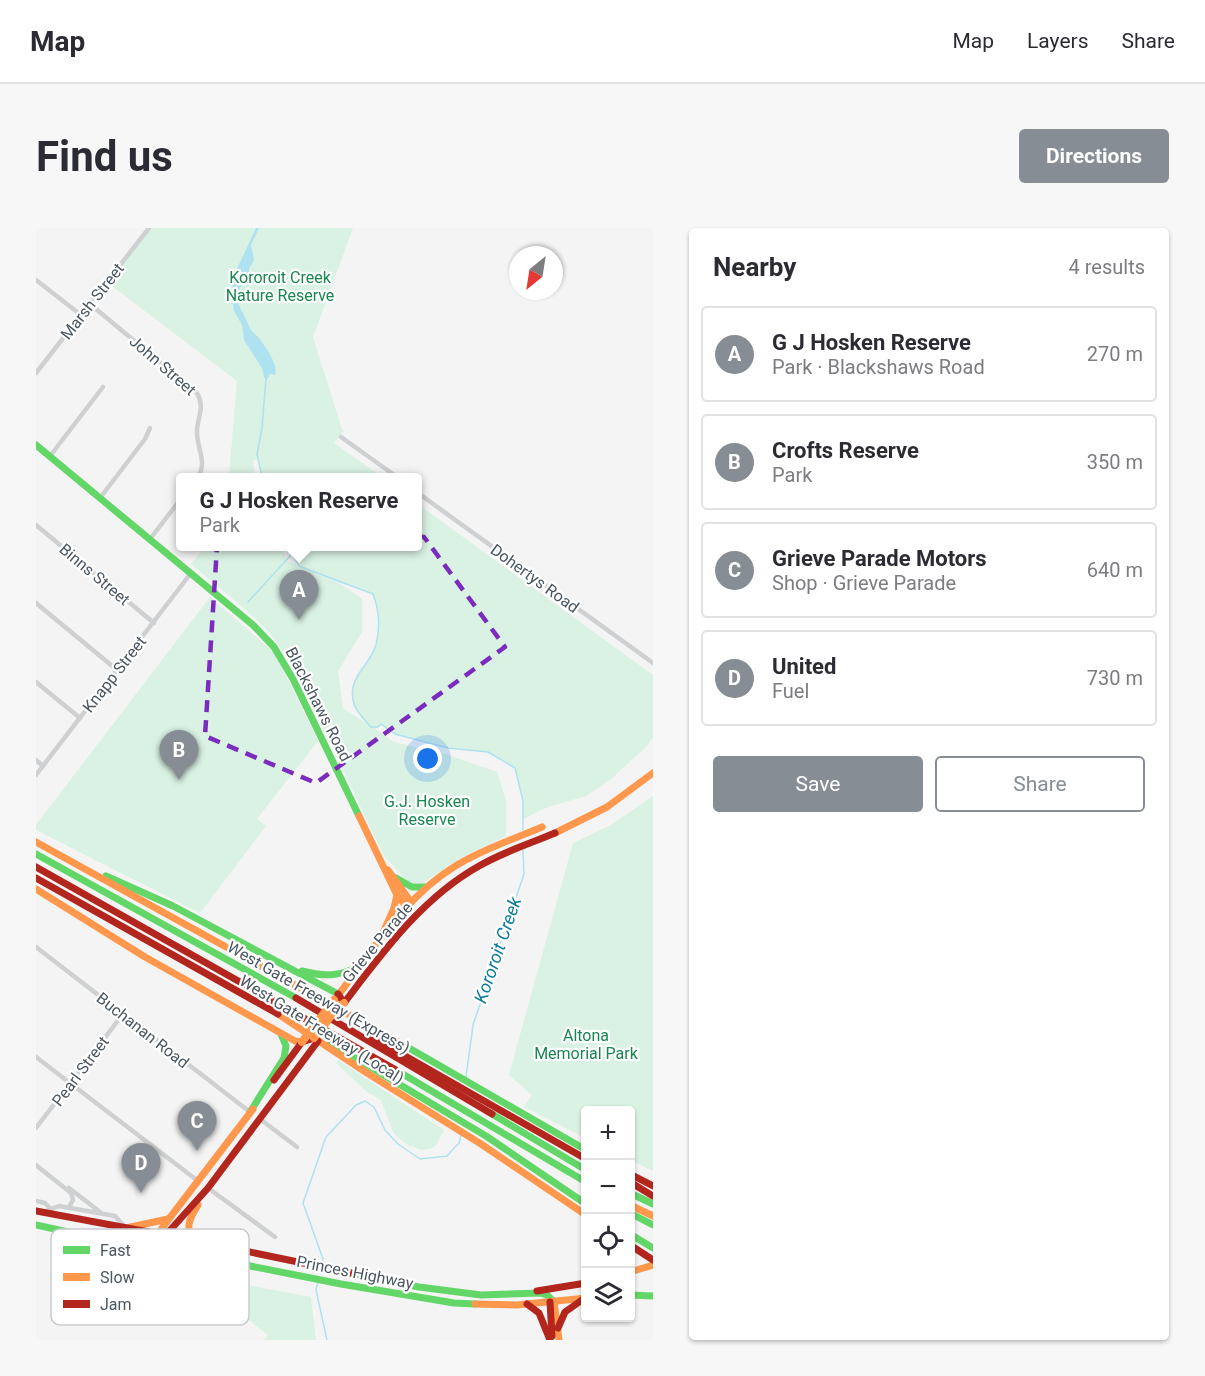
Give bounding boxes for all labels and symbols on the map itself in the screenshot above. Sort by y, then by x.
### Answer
north arrow [509,246,563,300]
street label: Marsh Street [57,259,128,343]
park label: Kororoit Creek Nature Reserve [226,268,334,305]
street label: John Street [126,331,200,399]
street label: Binns Street [56,539,134,609]
street label: Dohertys Road [487,540,583,617]
pin: A [280,570,318,620]
street label: Knapp Street [79,632,150,716]
street label: Blackshaws Road [282,644,356,765]
pin: B [160,730,198,780]
your location [413,744,442,773]
park label: G.J. Hosken Reserve [384,792,470,829]
water label: Kororoit Creek [470,893,526,1006]
street label: Grieve Parade [338,898,416,986]
street label: West Gate Freeway (Express) [224,937,413,1058]
street label: West Gate Freeway (Local) [236,971,407,1088]
street label: Buchanan Road [93,989,193,1072]
park label: Altona Memorial Park [534,1026,639,1063]
street label: Pearl Street [48,1033,113,1110]
pin: C [178,1102,216,1151]
pin: D [122,1144,160,1193]
legend [51,1229,249,1325]
text: Fast [100,1241,131,1260]
street label: Princes Highway [295,1252,415,1293]
text: Slow [100,1268,135,1287]
text: Jam [100,1295,132,1314]

